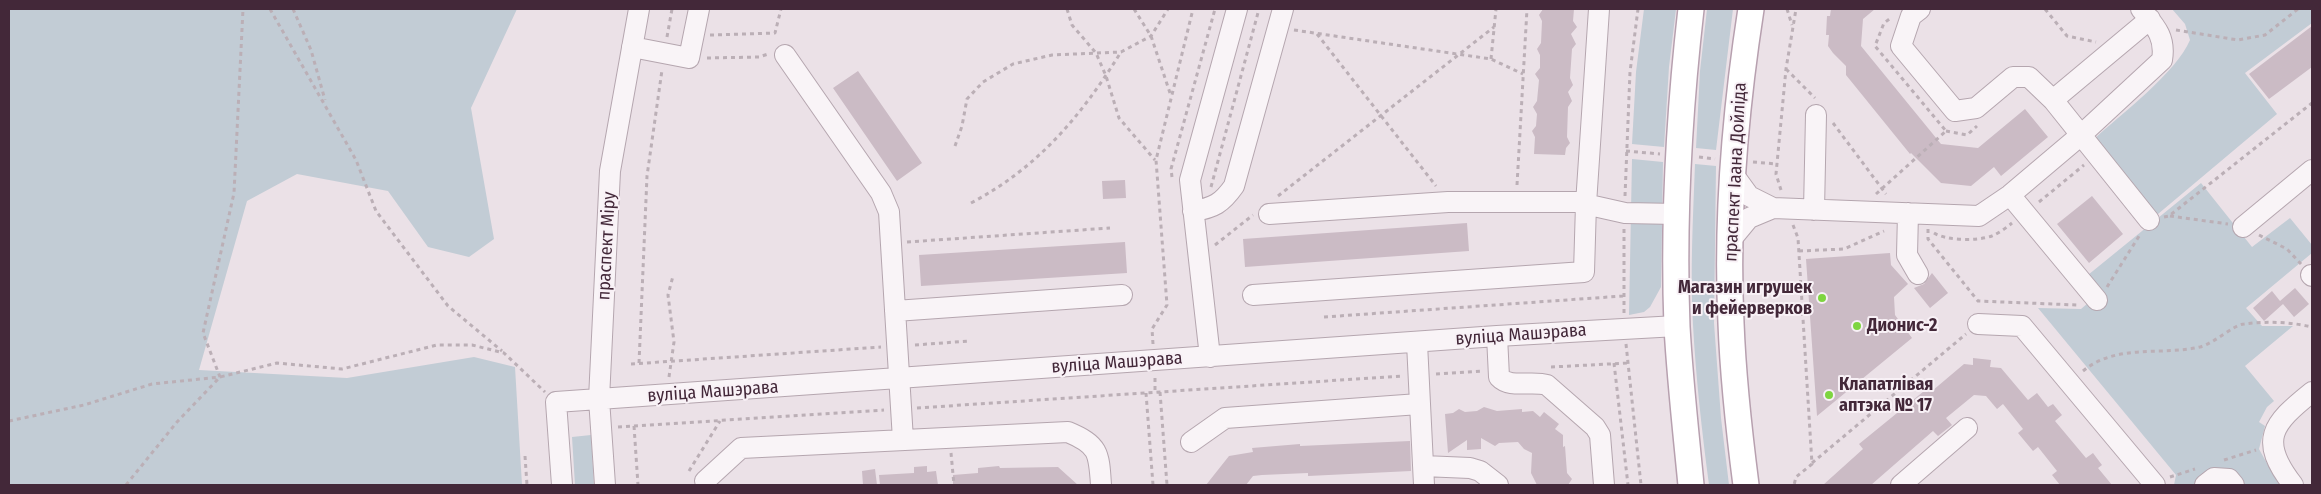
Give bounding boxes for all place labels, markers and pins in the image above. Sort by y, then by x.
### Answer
place label: Магазин игрушек и фейерверков [1678,277,1812,320]
marker: Магазин игрушек и фейерверков [1816,292,1828,304]
place label: Дионис-2 [1867,315,1937,337]
marker: Дионис-2 [1851,320,1863,332]
place label: Клапатлівая аптэка № 17 [1839,374,1933,416]
marker: Клапатлівая аптэка № 17 [1823,389,1835,401]

